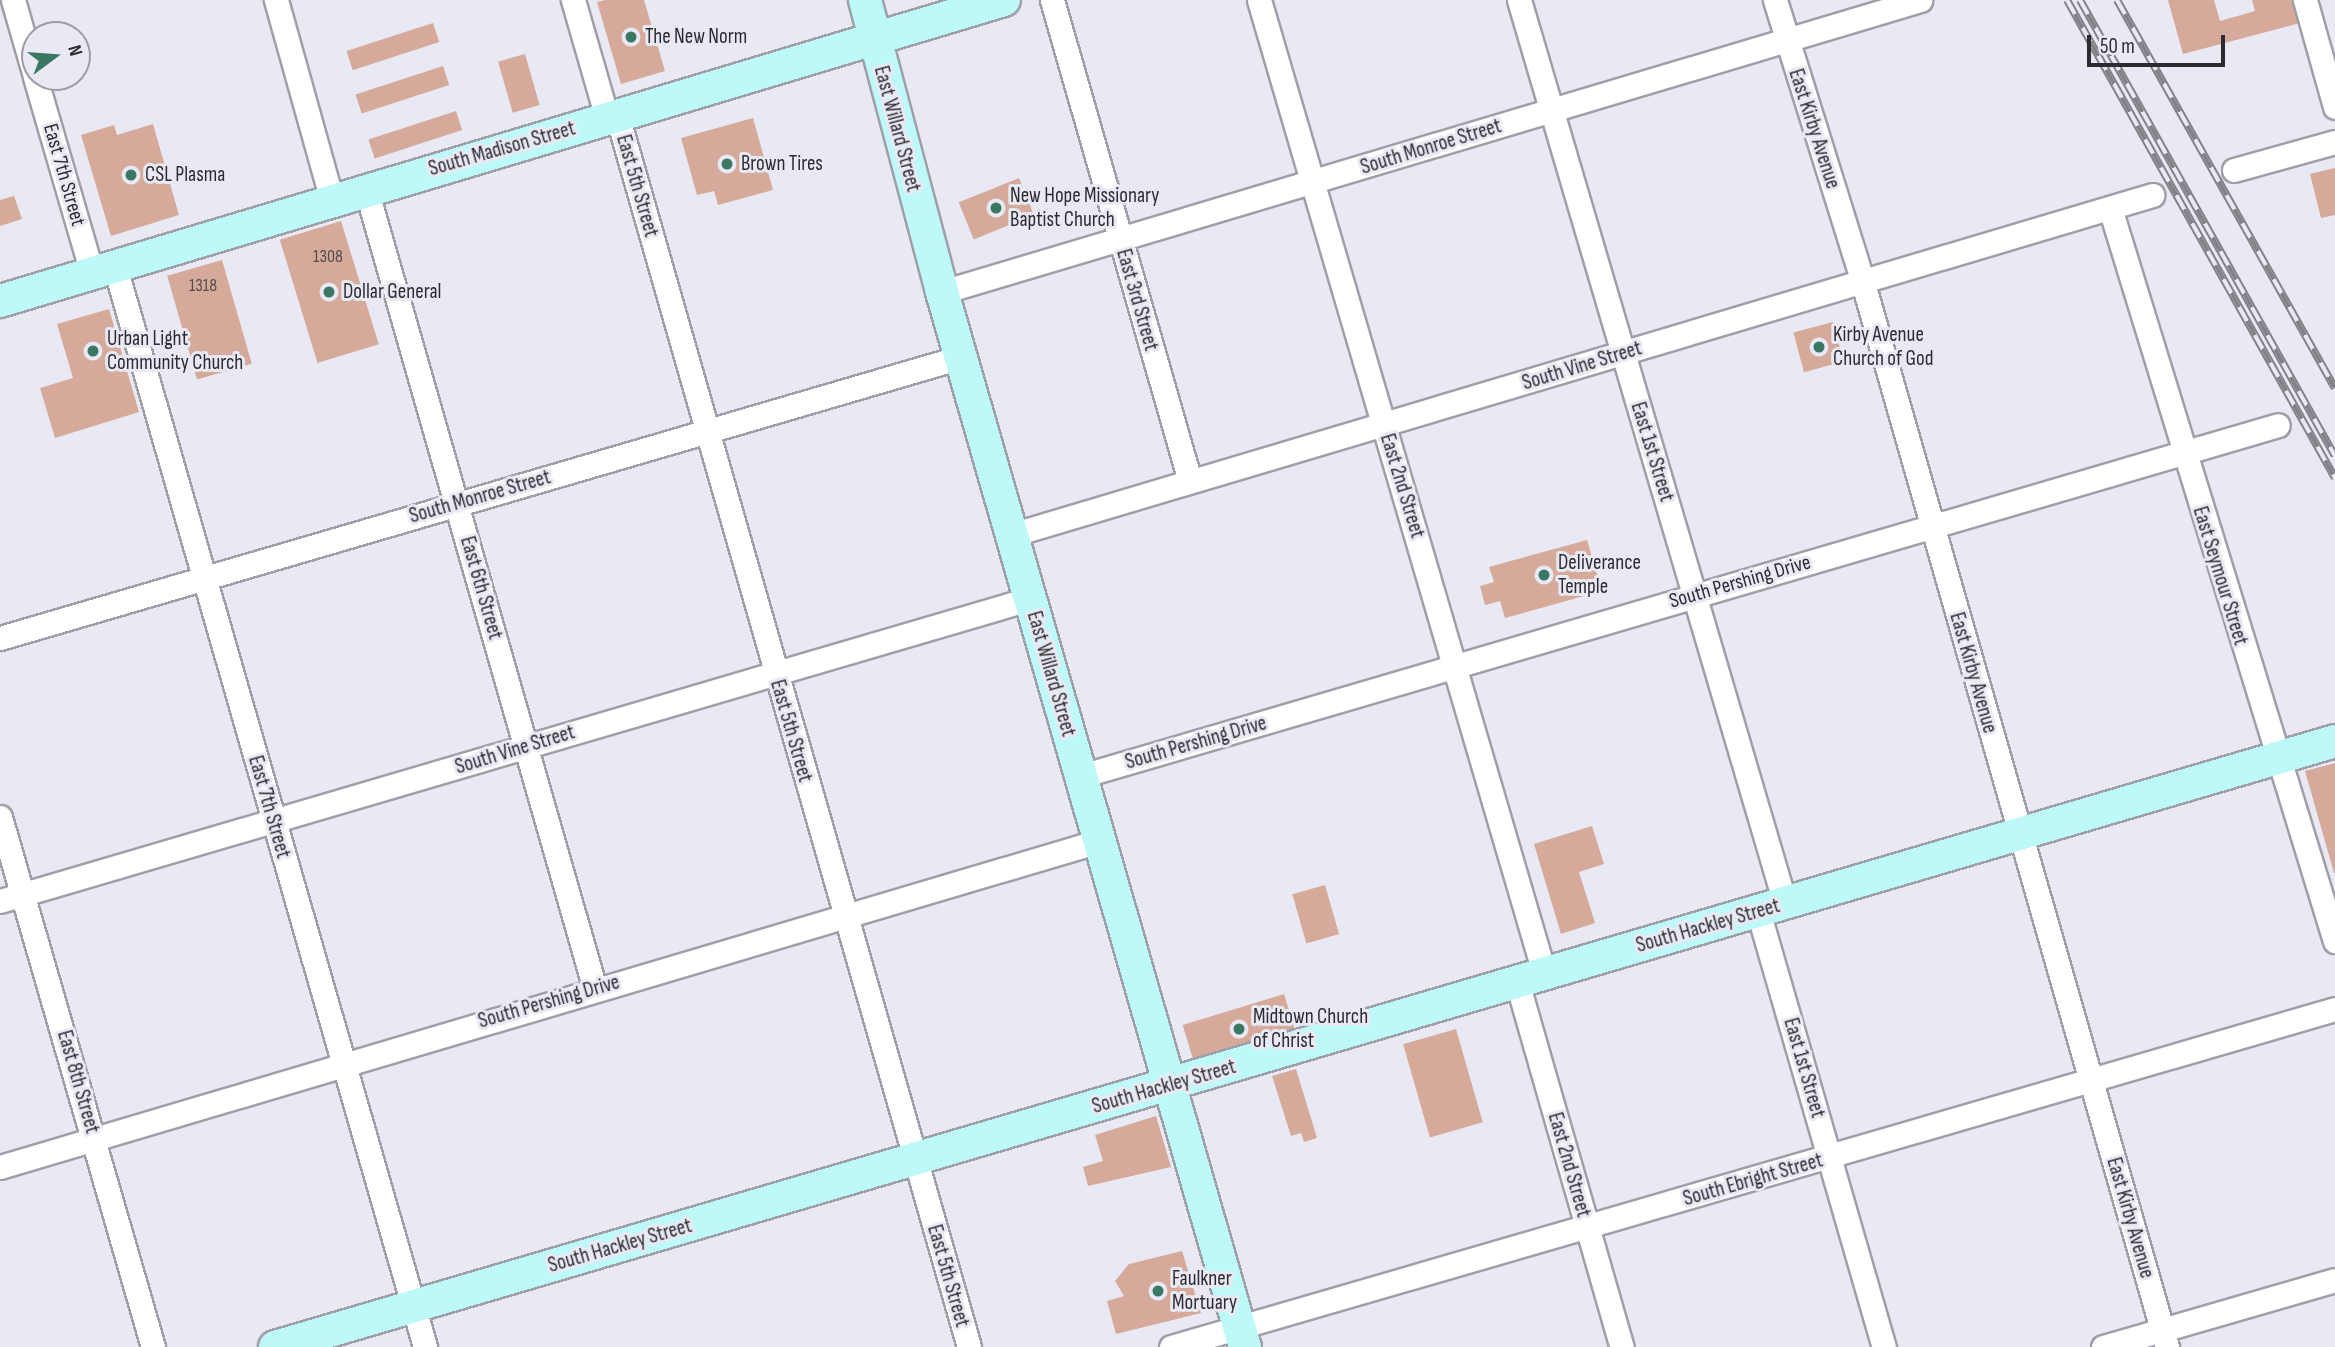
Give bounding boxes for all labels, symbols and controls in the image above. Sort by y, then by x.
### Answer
north arrow [21,21,91,91]
scale bar [2090,21,2228,65]
place label: The New Norm [645,24,747,50]
marker: The New Norm [623,29,639,45]
text: 50 m [2100,34,2135,59]
text: N [62,43,87,59]
street label: East Willard Street [868,63,926,195]
street label: East Kirby Avenue [1783,66,1845,192]
street label: South Monroe Street [1358,114,1504,180]
street label: South Madison Street [426,116,578,182]
street label: East 7th Street [37,121,91,229]
street label: East 5th Street [610,132,664,240]
place label: Brown Tires [741,151,823,177]
marker: Brown Tires [719,156,735,172]
place label: CSL Plasma [145,162,225,188]
marker: CSL Plasma [123,167,139,183]
place label: New Hope Missionary Baptist Church [1010,183,1159,233]
marker: New Hope Missionary Baptist Church [988,200,1004,216]
house number: 1308 [313,246,343,268]
street label: East 3rd Street [1110,246,1164,354]
house number: 1318 [189,275,217,297]
place label: Dollar General [343,279,441,305]
marker: Dollar General [321,284,337,300]
place label: Kirby Avenue Church of God [1833,322,1933,372]
place label: Urban Light Community Church [107,326,243,376]
street label: South Vine Street [1519,336,1645,396]
marker: Kirby Avenue Church of God [1811,339,1827,355]
marker: Urban Light Community Church [85,343,101,359]
street label: East 1st Street [1625,399,1679,505]
street label: East 2nd Street [1374,431,1430,541]
street label: South Monroe Street [406,465,554,529]
street label: East Seymour Street [2187,504,2253,648]
street label: East 6th Street [454,534,508,642]
place label: Deliverance Temple [1558,550,1641,600]
street label: South Pershing Drive [1666,550,1814,614]
marker: Deliverance Temple [1536,567,1552,583]
street label: East Willard Street [1021,608,1081,740]
street label: East Kirby Avenue [1944,610,2002,736]
street label: East 5th Street [764,677,818,785]
street label: South Pershing Drive [1122,711,1270,775]
street label: South Vine Street [452,720,578,780]
street label: East 7th Street [242,753,296,861]
street label: South Hackley Street [1633,893,1783,959]
street label: South Pershing Drive [475,970,623,1034]
place label: Midtown Church of Christ [1253,1004,1368,1054]
street label: East 1st Street [1778,1015,1830,1121]
marker: Midtown Church of Christ [1231,1021,1247,1037]
street label: East 8th Street [51,1028,105,1136]
street label: South Hackley Street [1089,1054,1239,1120]
street label: East 2nd Street [1542,1110,1596,1220]
street label: South Ebright Street [1680,1148,1826,1212]
street label: East Kirby Avenue [2101,1155,2159,1281]
street label: South Hackley Street [545,1213,695,1279]
street label: East 5th Street [921,1222,975,1330]
place label: Faulkner Mortuary [1172,1266,1237,1316]
marker: Faulkner Mortuary [1150,1283,1166,1299]

